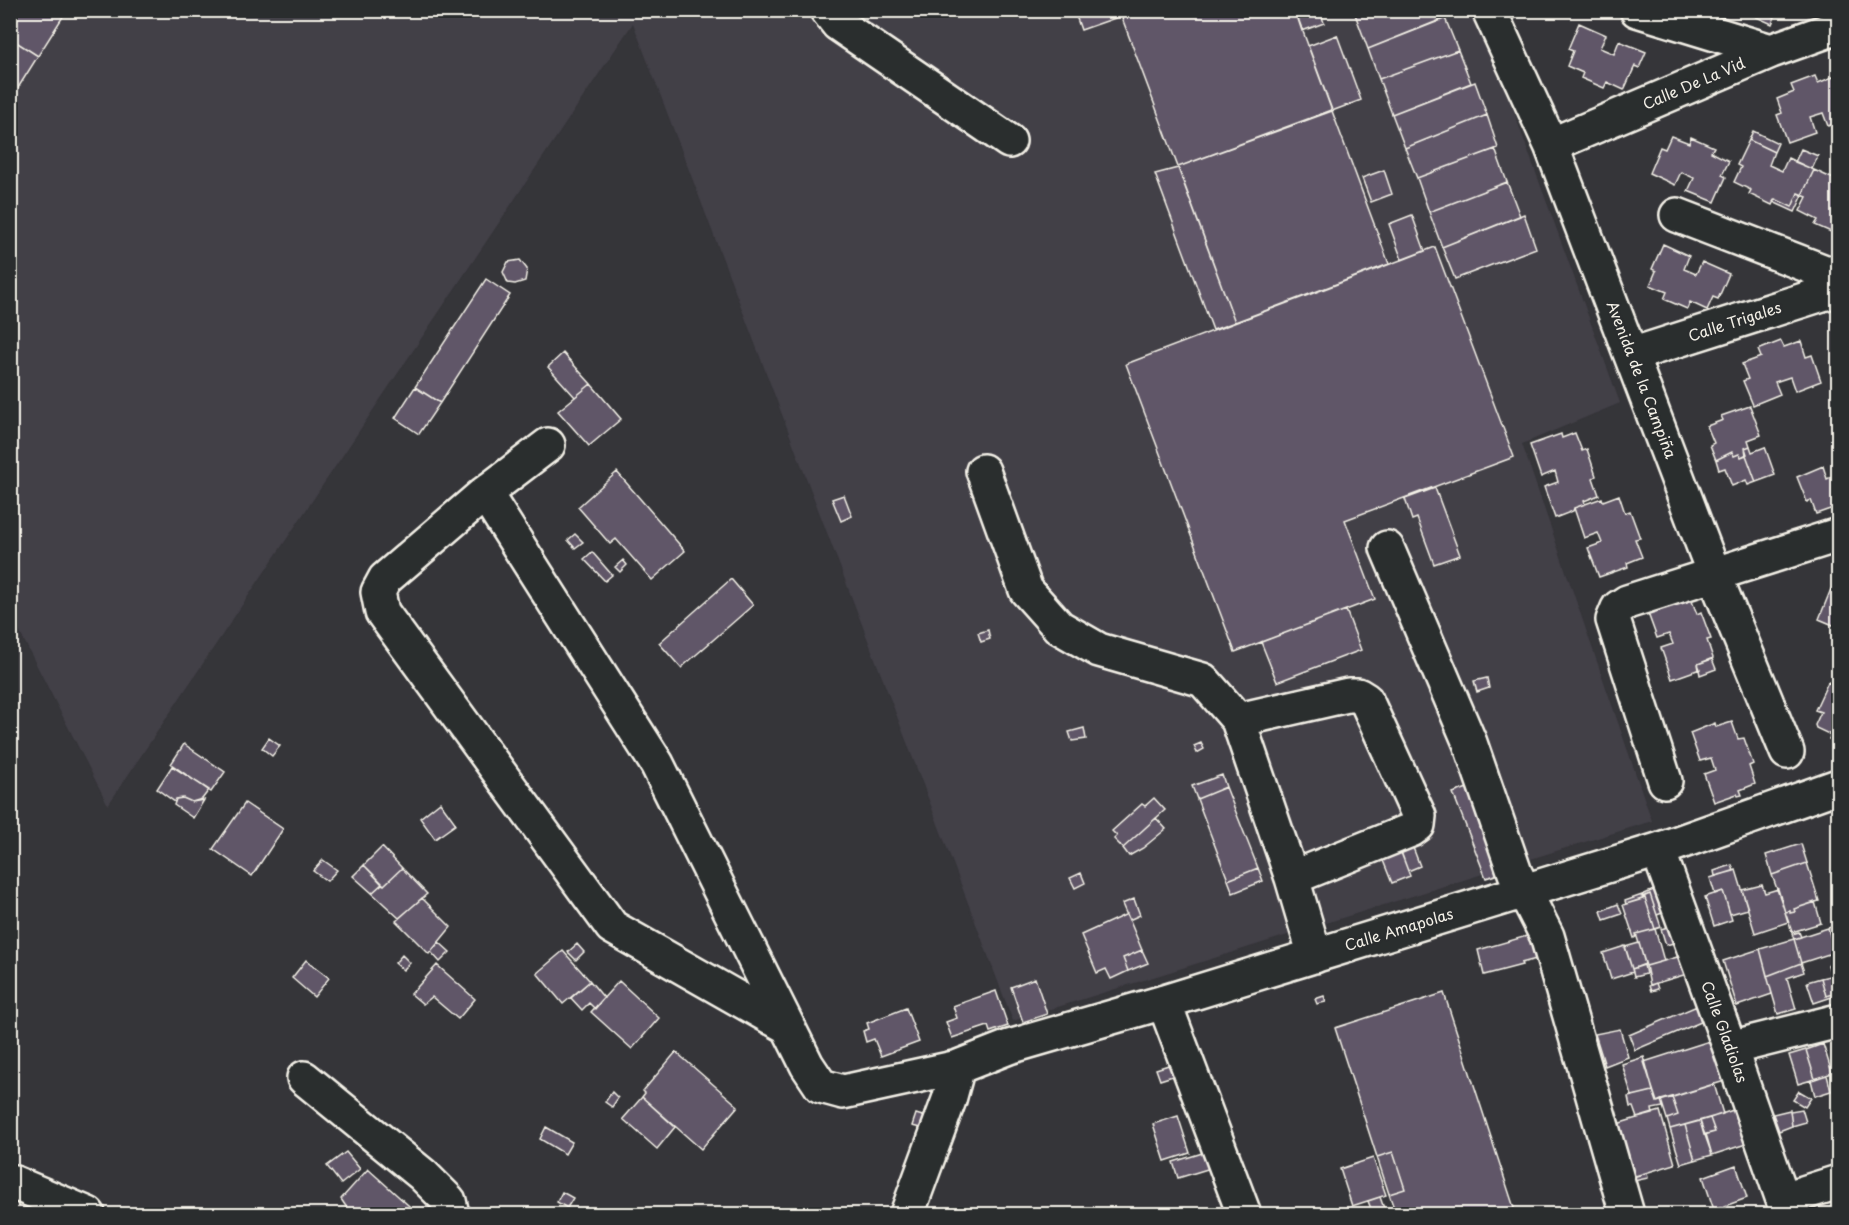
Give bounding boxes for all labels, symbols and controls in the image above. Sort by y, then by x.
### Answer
street label: Calle De La Vid [1639,51,1748,115]
street label: Calle Trigales [1685,295,1784,346]
street label: Avenida de la Campiña [1602,297,1683,462]
street label: Calle Amapolas [1341,901,1456,956]
street label: Calle Gladiolas [1696,977,1755,1086]

